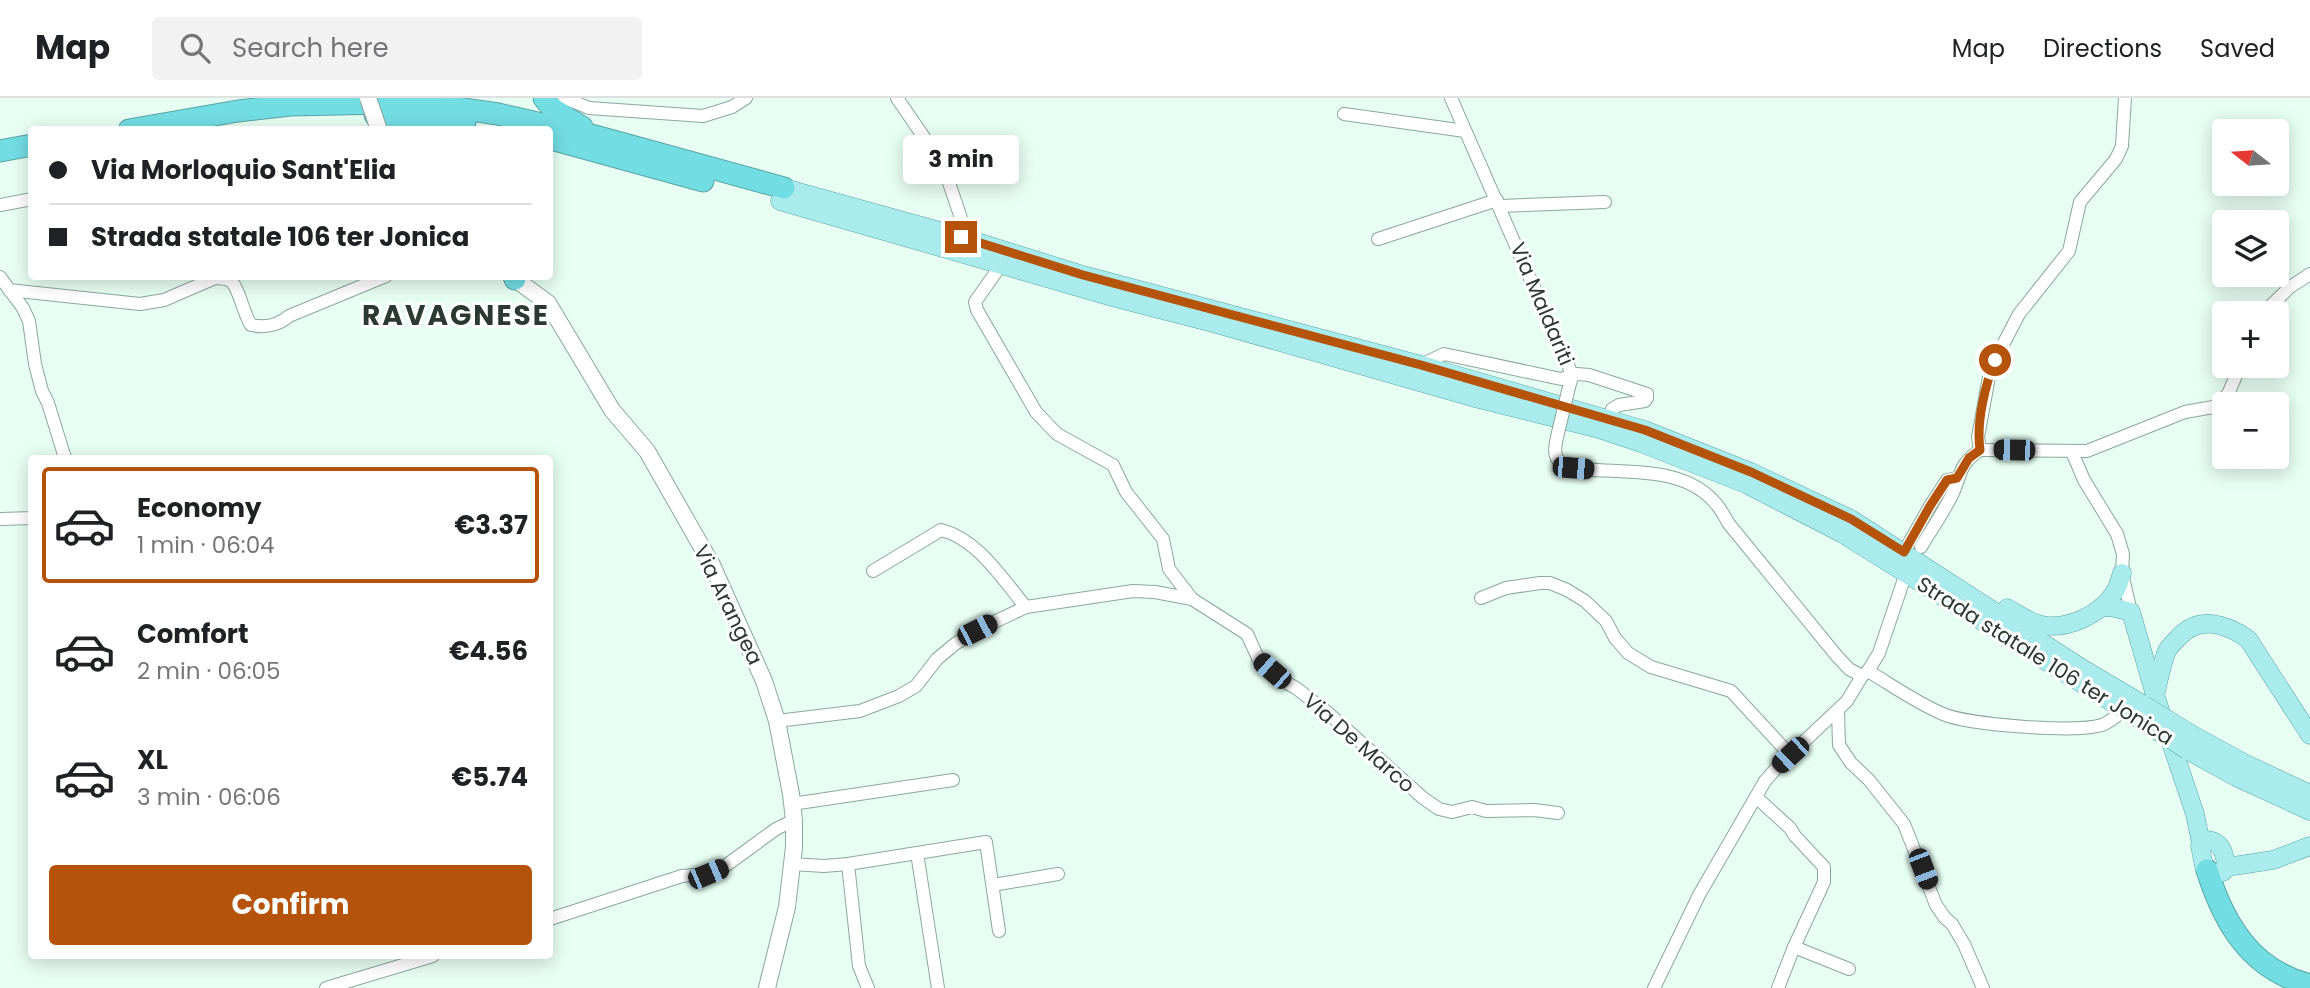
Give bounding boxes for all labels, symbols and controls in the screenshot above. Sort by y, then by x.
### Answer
search box [152,17,642,80]
text: Map [35,24,110,71]
icon: search [176,29,214,67]
text: Search here [232,30,389,66]
text: Map [1952,32,2005,65]
text: Directions [2043,32,2162,65]
text: Saved [2200,32,2275,65]
north arrow [2212,119,2289,196]
map controls [2212,119,2289,469]
callout: 3 min [903,136,1019,184]
text: 3 min [928,143,994,175]
text: Via Morloquio Sant'Elia [91,152,396,188]
button: layers [2212,210,2289,287]
text: Strada statale 106 ter Jonica [91,219,469,255]
route end [945,221,977,253]
street label: Via Maldariti [1504,238,1581,370]
district label: RAVAGNESE [362,296,550,335]
button: + [2212,301,2289,378]
route start [1979,344,2011,376]
button: − [2212,392,2289,469]
car [1993,439,2036,461]
car [1552,456,1595,480]
text: Economy [137,490,261,526]
icon: car [53,494,116,557]
text: €3.37 [455,507,528,543]
text: 1 min · 06:04 [137,529,275,561]
street label: Via Arangea [687,540,770,670]
street label: Strada statale 106 ter Jonica [1911,569,2179,752]
car [954,611,1001,649]
text: Comfort [137,616,249,652]
icon: car [53,620,116,683]
text: €4.56 [449,633,528,669]
car [1250,649,1295,693]
text: 2 min · 06:05 [137,655,280,687]
street label: Via De Marco [1297,686,1421,799]
car [1768,733,1813,777]
text: XL [137,742,168,778]
icon: car [53,746,116,809]
text: €5.74 [452,759,528,795]
text: 3 min · 06:06 [137,781,281,813]
car [1906,846,1941,892]
car [685,856,732,892]
button: Confirm [49,865,532,945]

